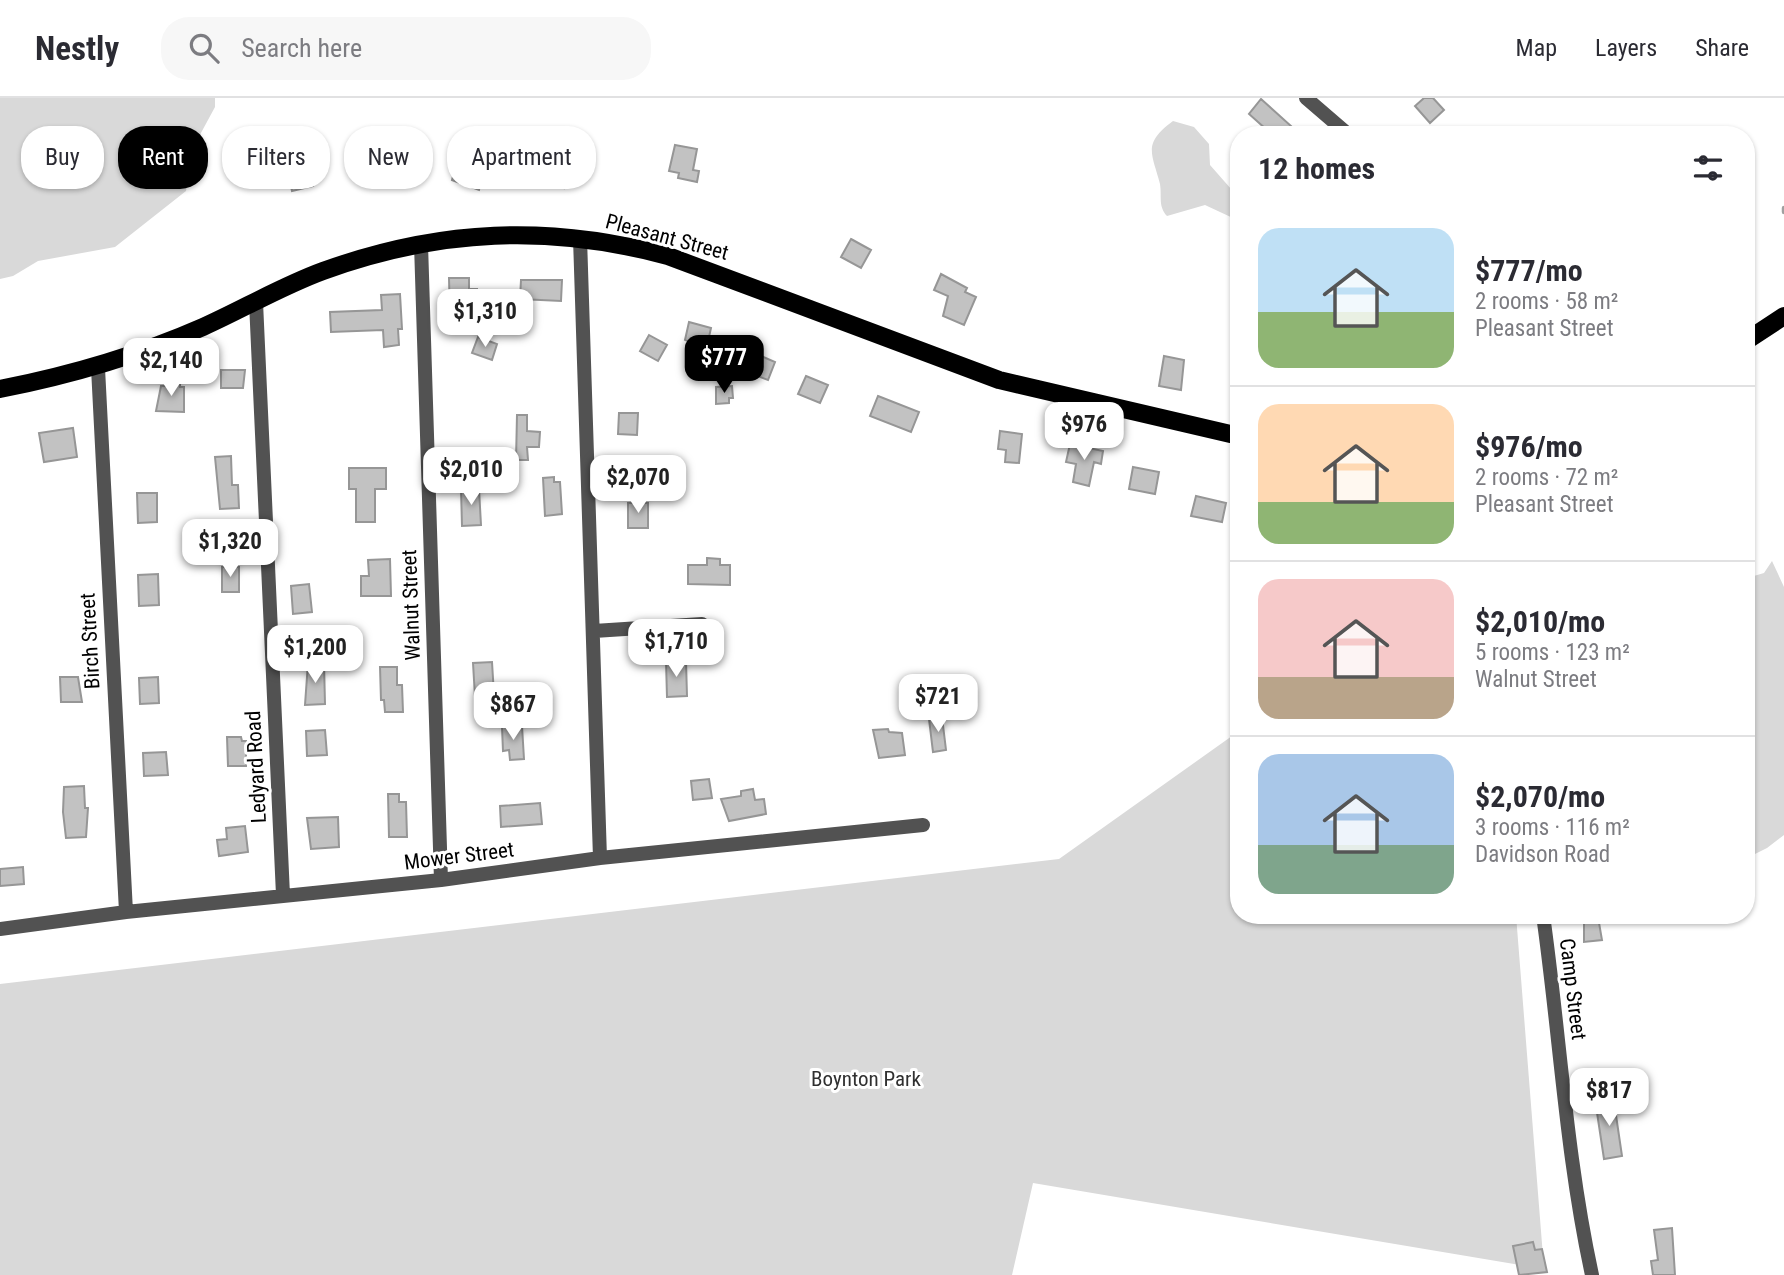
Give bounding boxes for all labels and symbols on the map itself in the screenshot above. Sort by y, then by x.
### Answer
street label: Pleasant Street [603,209,731,265]
pin: $1,310 [428,289,542,349]
pin: $777 [683,336,765,395]
pin: $2,140 [114,338,228,398]
pin: $976 [1043,402,1125,462]
pin: $2,010 [414,448,528,507]
pin: $2,070 [581,456,695,515]
pin: $1,320 [173,519,287,579]
street label: Walnut Street [397,549,425,661]
street label: Birch Street [75,592,105,690]
pin: $1,710 [619,620,733,679]
pin: $1,200 [258,626,372,685]
pin: $721 [897,674,979,734]
pin: $867 [472,682,554,742]
street label: Ledyard Road [241,710,271,824]
street label: Mower Street [403,837,515,875]
street label: Camp Street [1555,937,1591,1041]
park label: Boynton Park [811,1067,921,1091]
pin: $817 [1568,1068,1650,1128]

